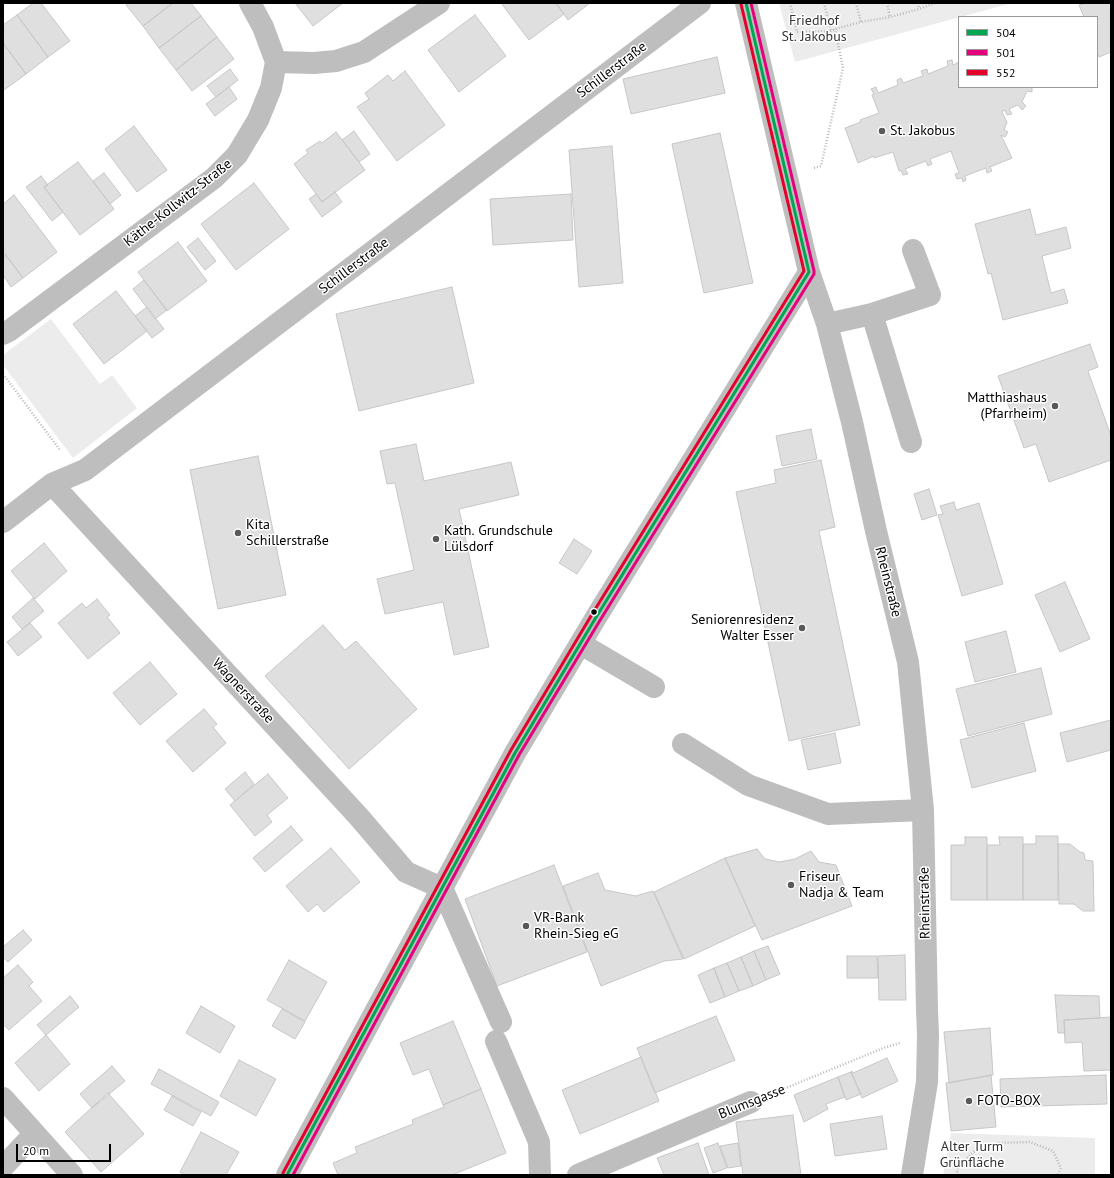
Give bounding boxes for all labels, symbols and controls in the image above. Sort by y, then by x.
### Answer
park label: Friedhof St. Jakobus [781,13,847,46]
legend [958,16,1098,88]
text: 504 [996,25,1016,40]
street label: Schillerstraße [574,38,650,102]
text: 501 [996,45,1016,60]
text: 552 [996,65,1016,80]
place label: St. Jakobus [890,123,955,139]
marker: St. Jakobus [877,126,887,136]
street label: Käthe-Kollwitz-Straße [121,156,235,250]
street label: Schillerstraße [316,234,392,298]
place label: Matthiashaus (Pfarrheim) [967,390,1047,422]
marker: Matthiashaus (Pfarrheim) [1050,401,1060,411]
place label: Kita Schillerstraße [246,517,329,550]
place label: Kath. Grundschule Lülsdorf [444,523,553,556]
marker: Kita Schillerstraße [233,528,243,538]
marker: Kath. Grundschule Lülsdorf [431,534,441,544]
street label: Rheinstraße [871,545,905,619]
unlabelled marker [589,607,599,617]
place label: Seniorenresidenz Walter Esser [691,612,794,644]
marker: Seniorenresidenz Walter Esser [797,623,807,633]
street label: Wagnerstraße [209,655,277,727]
street label: Rheinstraße [916,867,934,939]
place label: Friseur Nadja & Team [799,869,884,902]
marker: Friseur Nadja & Team [786,880,796,890]
place label: VR-Bank Rhein-Sieg eG [534,910,619,942]
marker: VR-Bank Rhein-Sieg eG [521,921,531,931]
street label: Blumsgasse [716,1081,788,1123]
place label: FOTO-BOX [977,1093,1041,1109]
marker: FOTO-BOX [964,1096,974,1106]
scale bar [18,1136,113,1162]
park label: Alter Turm Grünfläche [940,1139,1004,1172]
text: 20 m [23,1143,49,1158]

